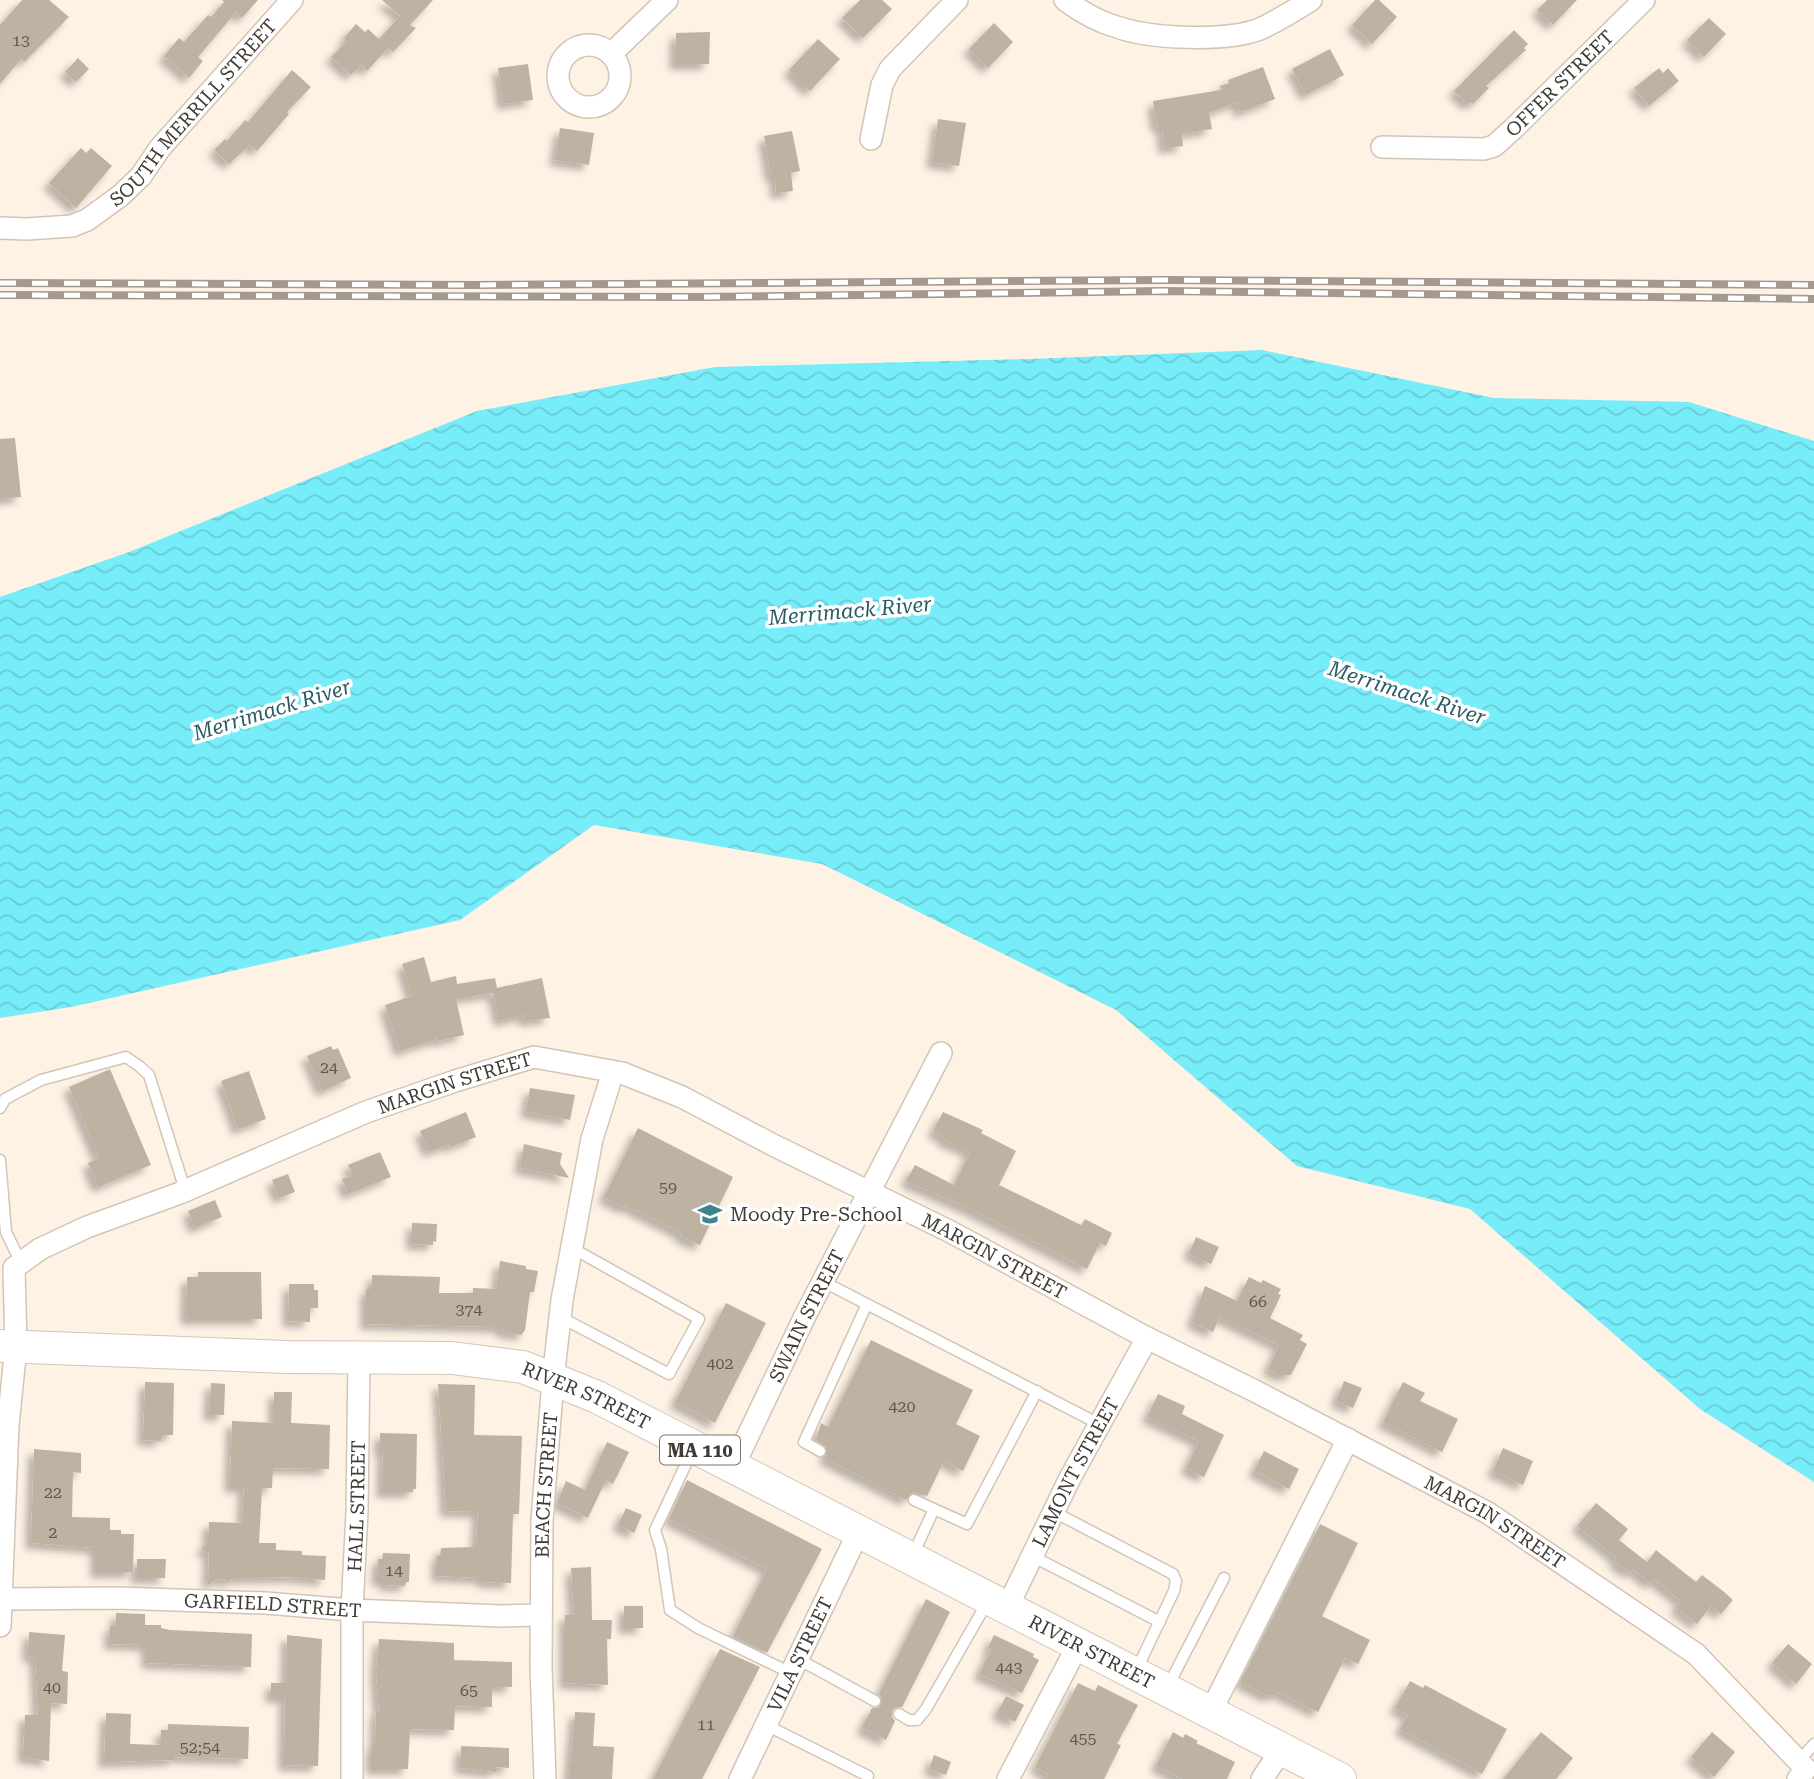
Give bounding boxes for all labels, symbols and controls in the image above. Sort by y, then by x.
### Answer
street label: SOUTH MERRILL STREET [105,14,281,211]
street label: OFFER STREET [1500,25,1618,142]
house number: 13 [12,31,30,50]
water label: Merrimack River [766,592,933,630]
water label: Merrimack River [1324,656,1489,730]
water label: Merrimack River [189,675,354,746]
street label: MARGIN STREET [375,1047,534,1119]
house number: 24 [320,1058,338,1077]
house number: 59 [659,1178,677,1197]
school or university icon: Moody Pre-School [696,1200,724,1228]
place label: Moody Pre-School [730,1203,903,1226]
street label: MARGIN STREET [918,1208,1071,1304]
street label: SWAIN STREET [764,1246,849,1386]
house number: 66 [1249,1292,1267,1311]
house number: 374 [456,1300,482,1319]
house number: 402 [707,1354,733,1373]
street label: RIVER STREET [519,1356,654,1434]
street label: LAMONT STREET [1027,1393,1124,1551]
house number: 420 [889,1397,915,1416]
street label: BEACH STREET [530,1411,562,1558]
road number: MA 110 [660,1436,740,1464]
street label: HALL STREET [342,1440,369,1573]
street label: MARGIN STREET [1421,1470,1570,1573]
house number: 22 [44,1483,62,1502]
house number: 2 [49,1523,58,1542]
house number: 14 [385,1561,403,1580]
street label: GARFIELD STREET [184,1589,362,1622]
street label: VILA STREET [762,1593,837,1716]
street label: RIVER STREET [1025,1610,1159,1693]
house number: 443 [996,1658,1022,1677]
house number: 40 [43,1678,61,1697]
house number: 65 [460,1681,478,1700]
house number: 11 [697,1715,715,1734]
house number: 455 [1070,1729,1096,1748]
house number: 52;54 [180,1738,220,1757]

